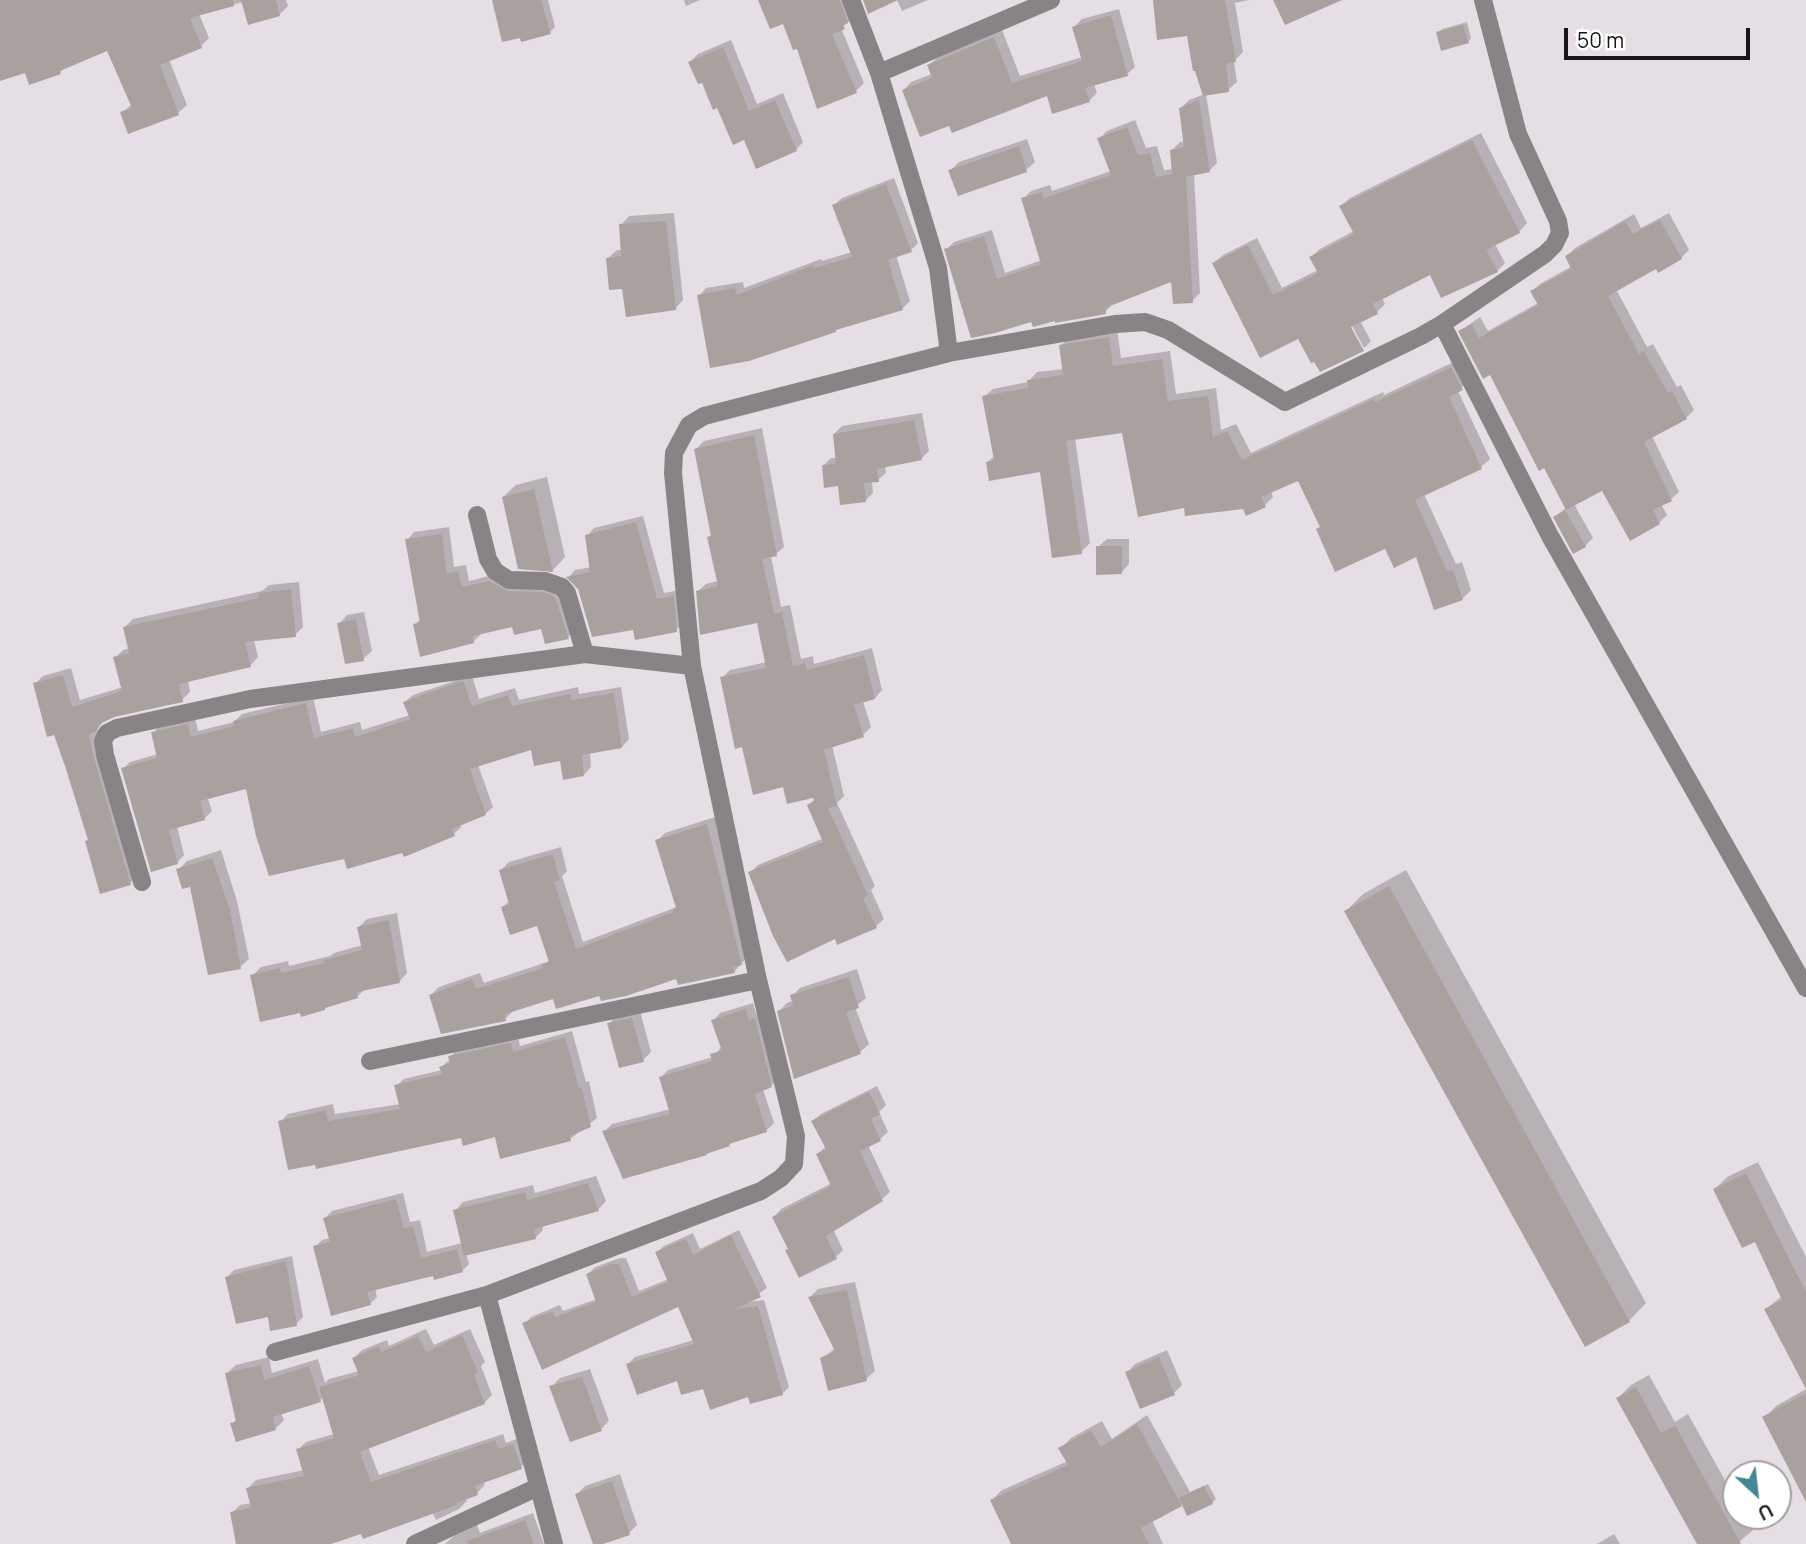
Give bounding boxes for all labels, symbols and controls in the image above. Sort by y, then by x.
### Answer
scale bar [1568,14,1754,58]
text: 50 m [1577,26,1624,54]
north arrow [1722,1460,1792,1530]
text: U [1754,1497,1778,1527]

